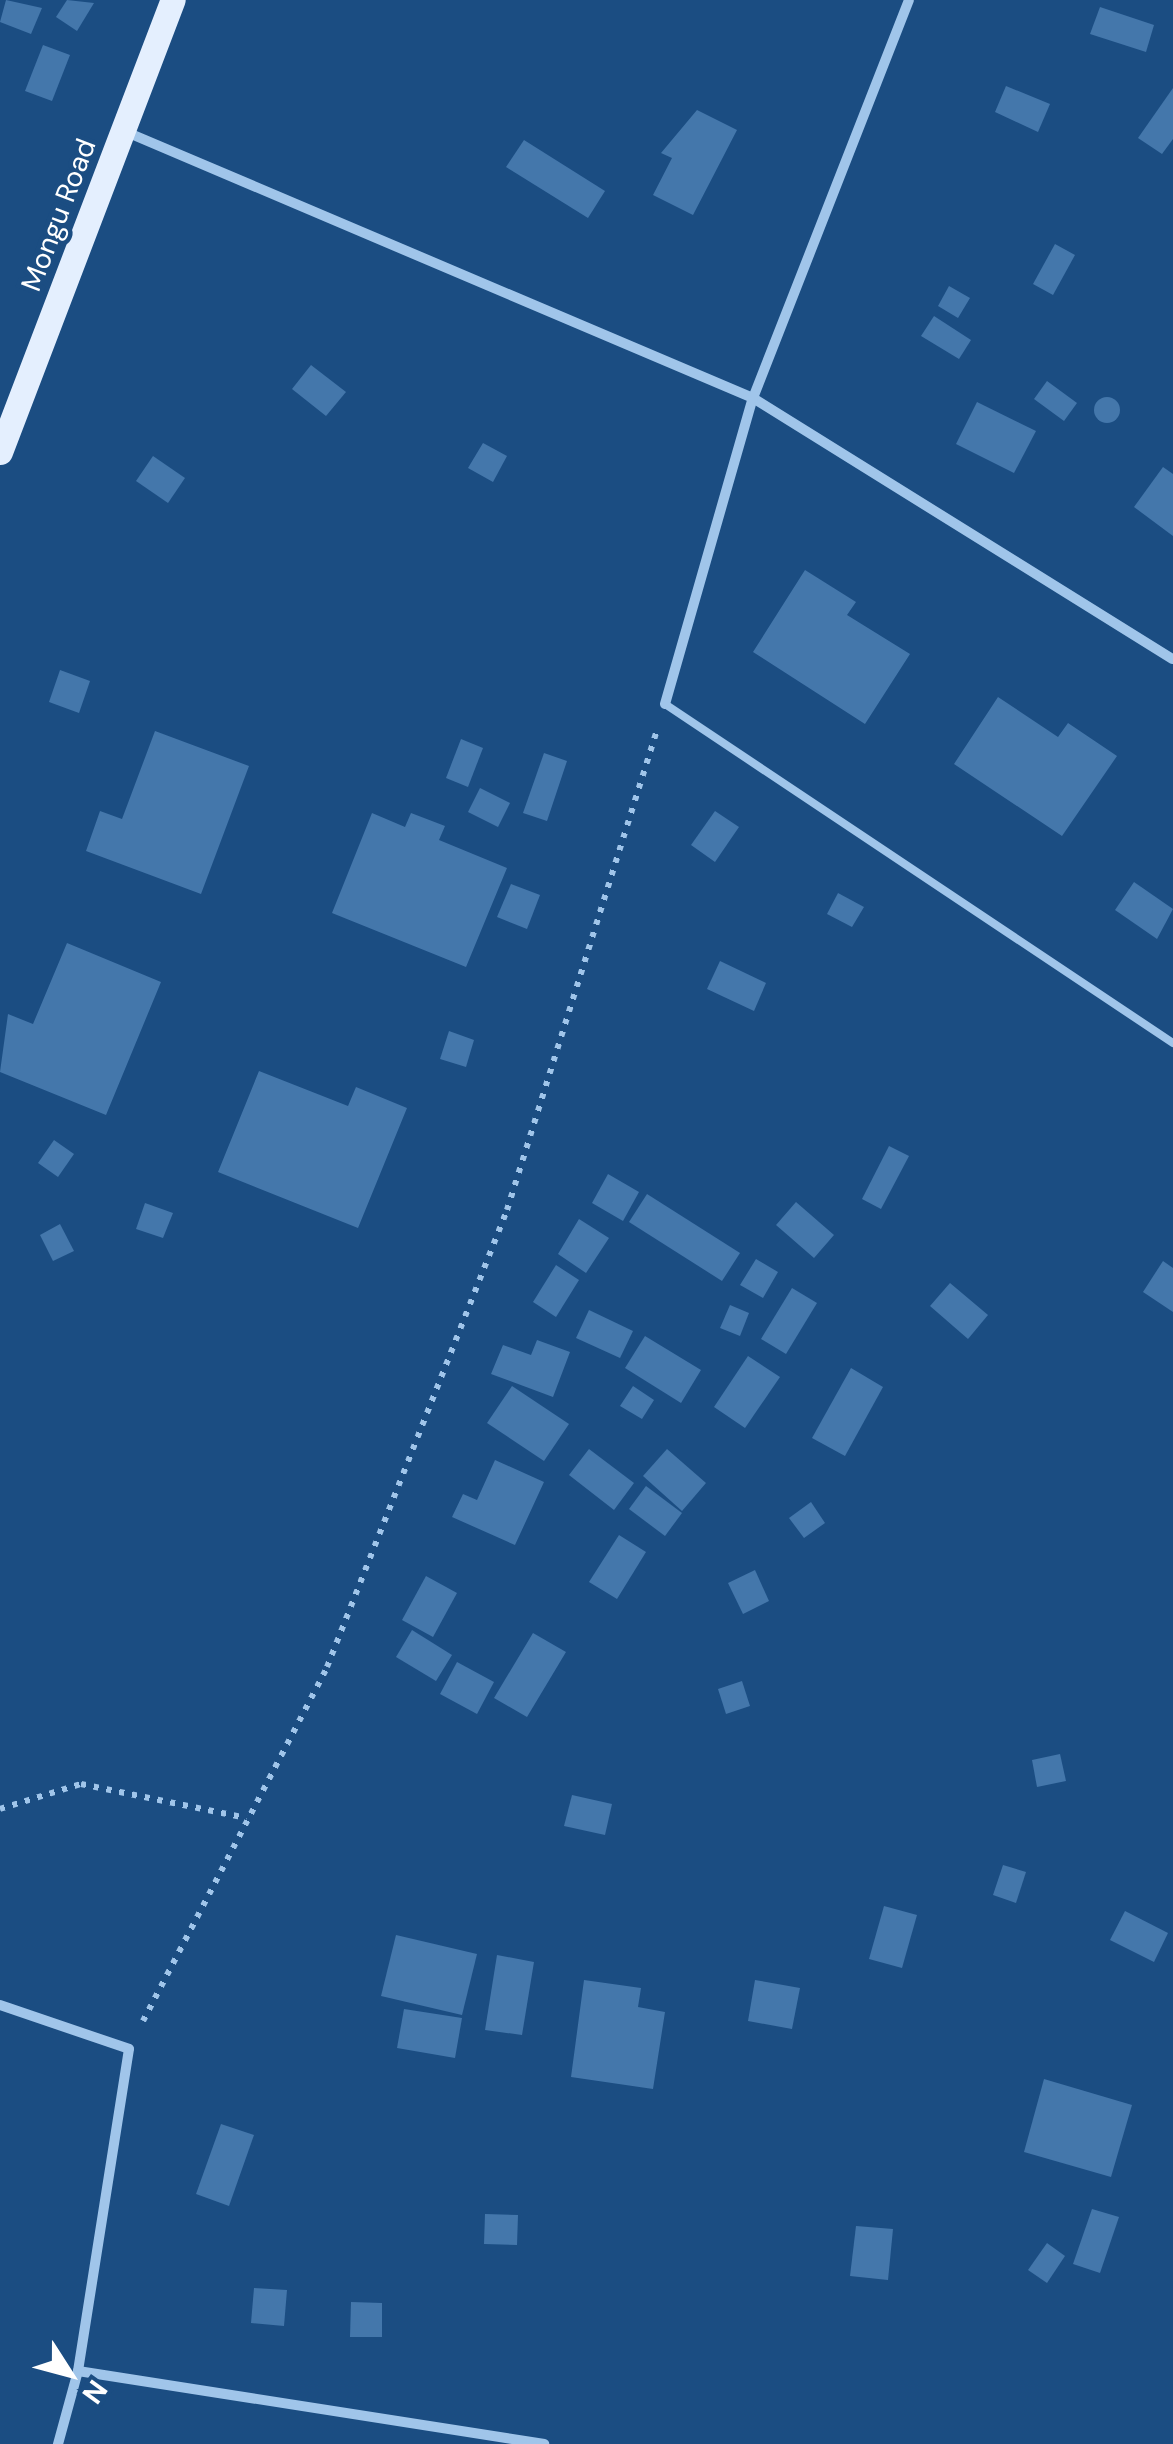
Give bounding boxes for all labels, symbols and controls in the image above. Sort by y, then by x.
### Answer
street label: Mongu Road [15,134,103,296]
north arrow [20,2324,120,2424]
text: N [74,2373,116,2411]

